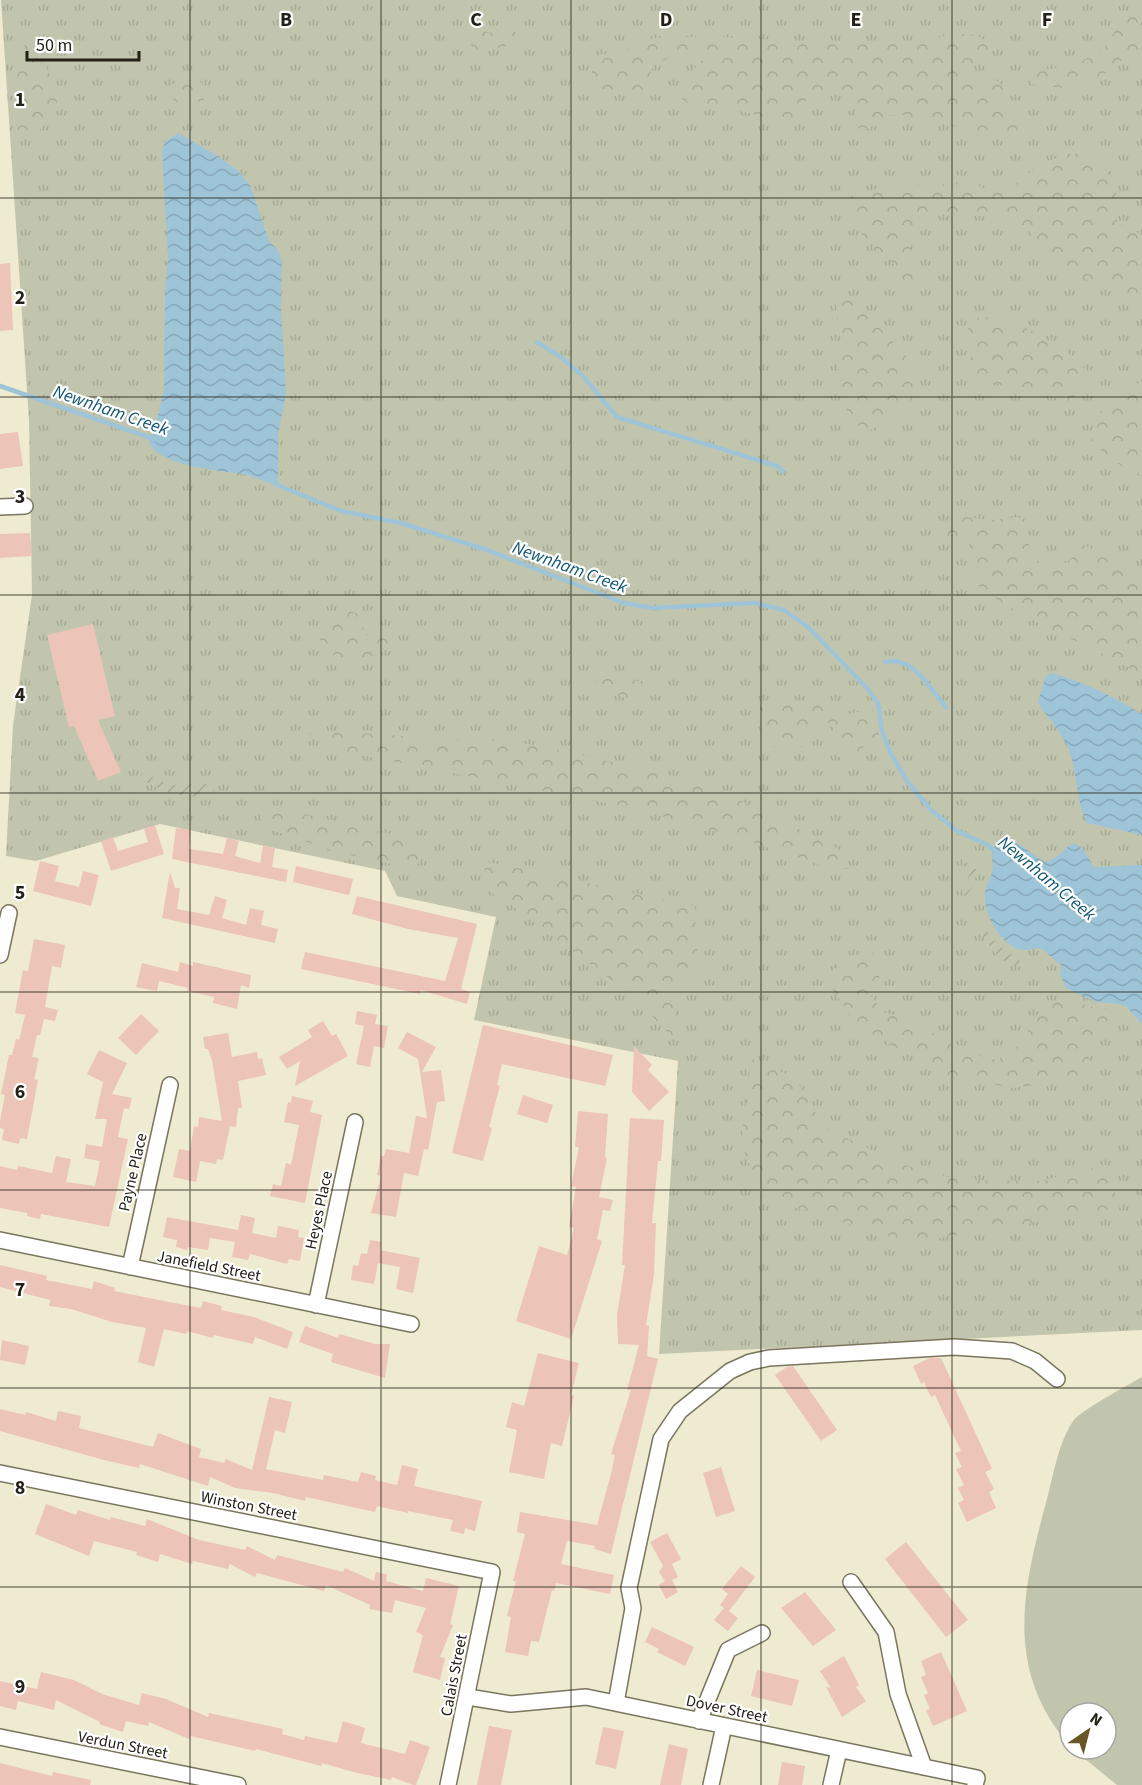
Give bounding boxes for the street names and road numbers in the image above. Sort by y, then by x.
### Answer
street label: Payne Place [113,1131,153,1214]
street label: Heyes Place [300,1169,338,1252]
street label: Janefield Street [155,1245,263,1287]
street label: Winston Street [199,1486,299,1526]
street label: Calais Street [435,1632,473,1718]
street label: Dover Street [684,1690,770,1728]
street label: Verdun Street [76,1726,170,1765]

